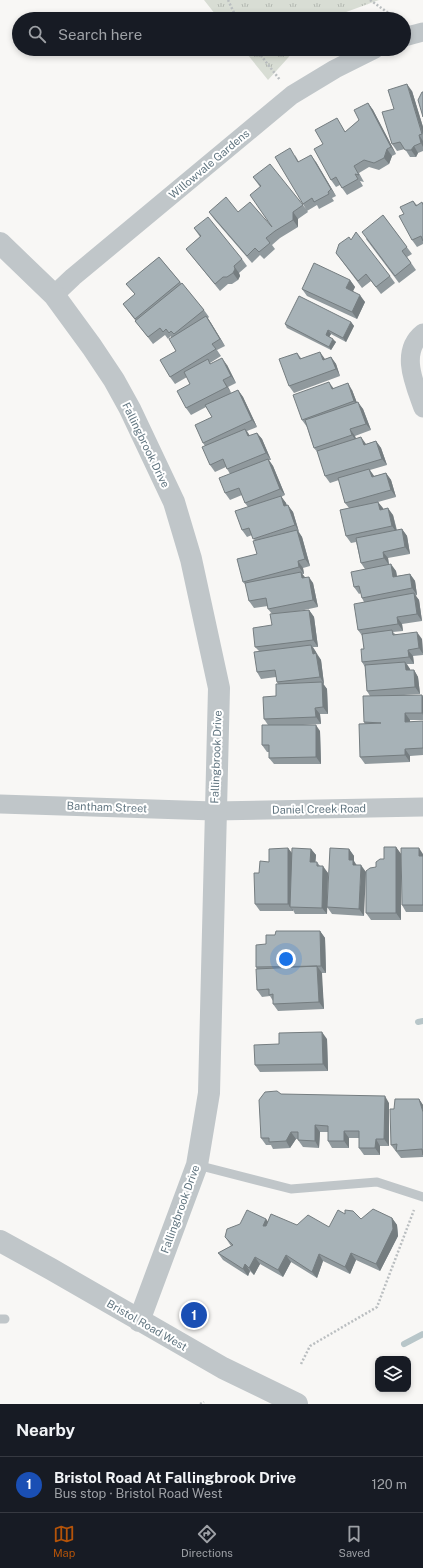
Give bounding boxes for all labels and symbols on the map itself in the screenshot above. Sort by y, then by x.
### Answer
street label: Willowvale Gardens [167,127,252,201]
street label: Fallingbrook Drive [120,400,172,490]
street label: Fallingbrook Drive [208,710,224,804]
street label: Bantham Street [67,800,147,814]
street label: Daniel Creek Road [272,802,366,816]
your location [276,949,296,969]
street label: Fallingbrook Drive [158,1163,202,1255]
street label: Bristol Road West [105,1297,189,1353]
pin: 1 [181,1300,207,1330]

